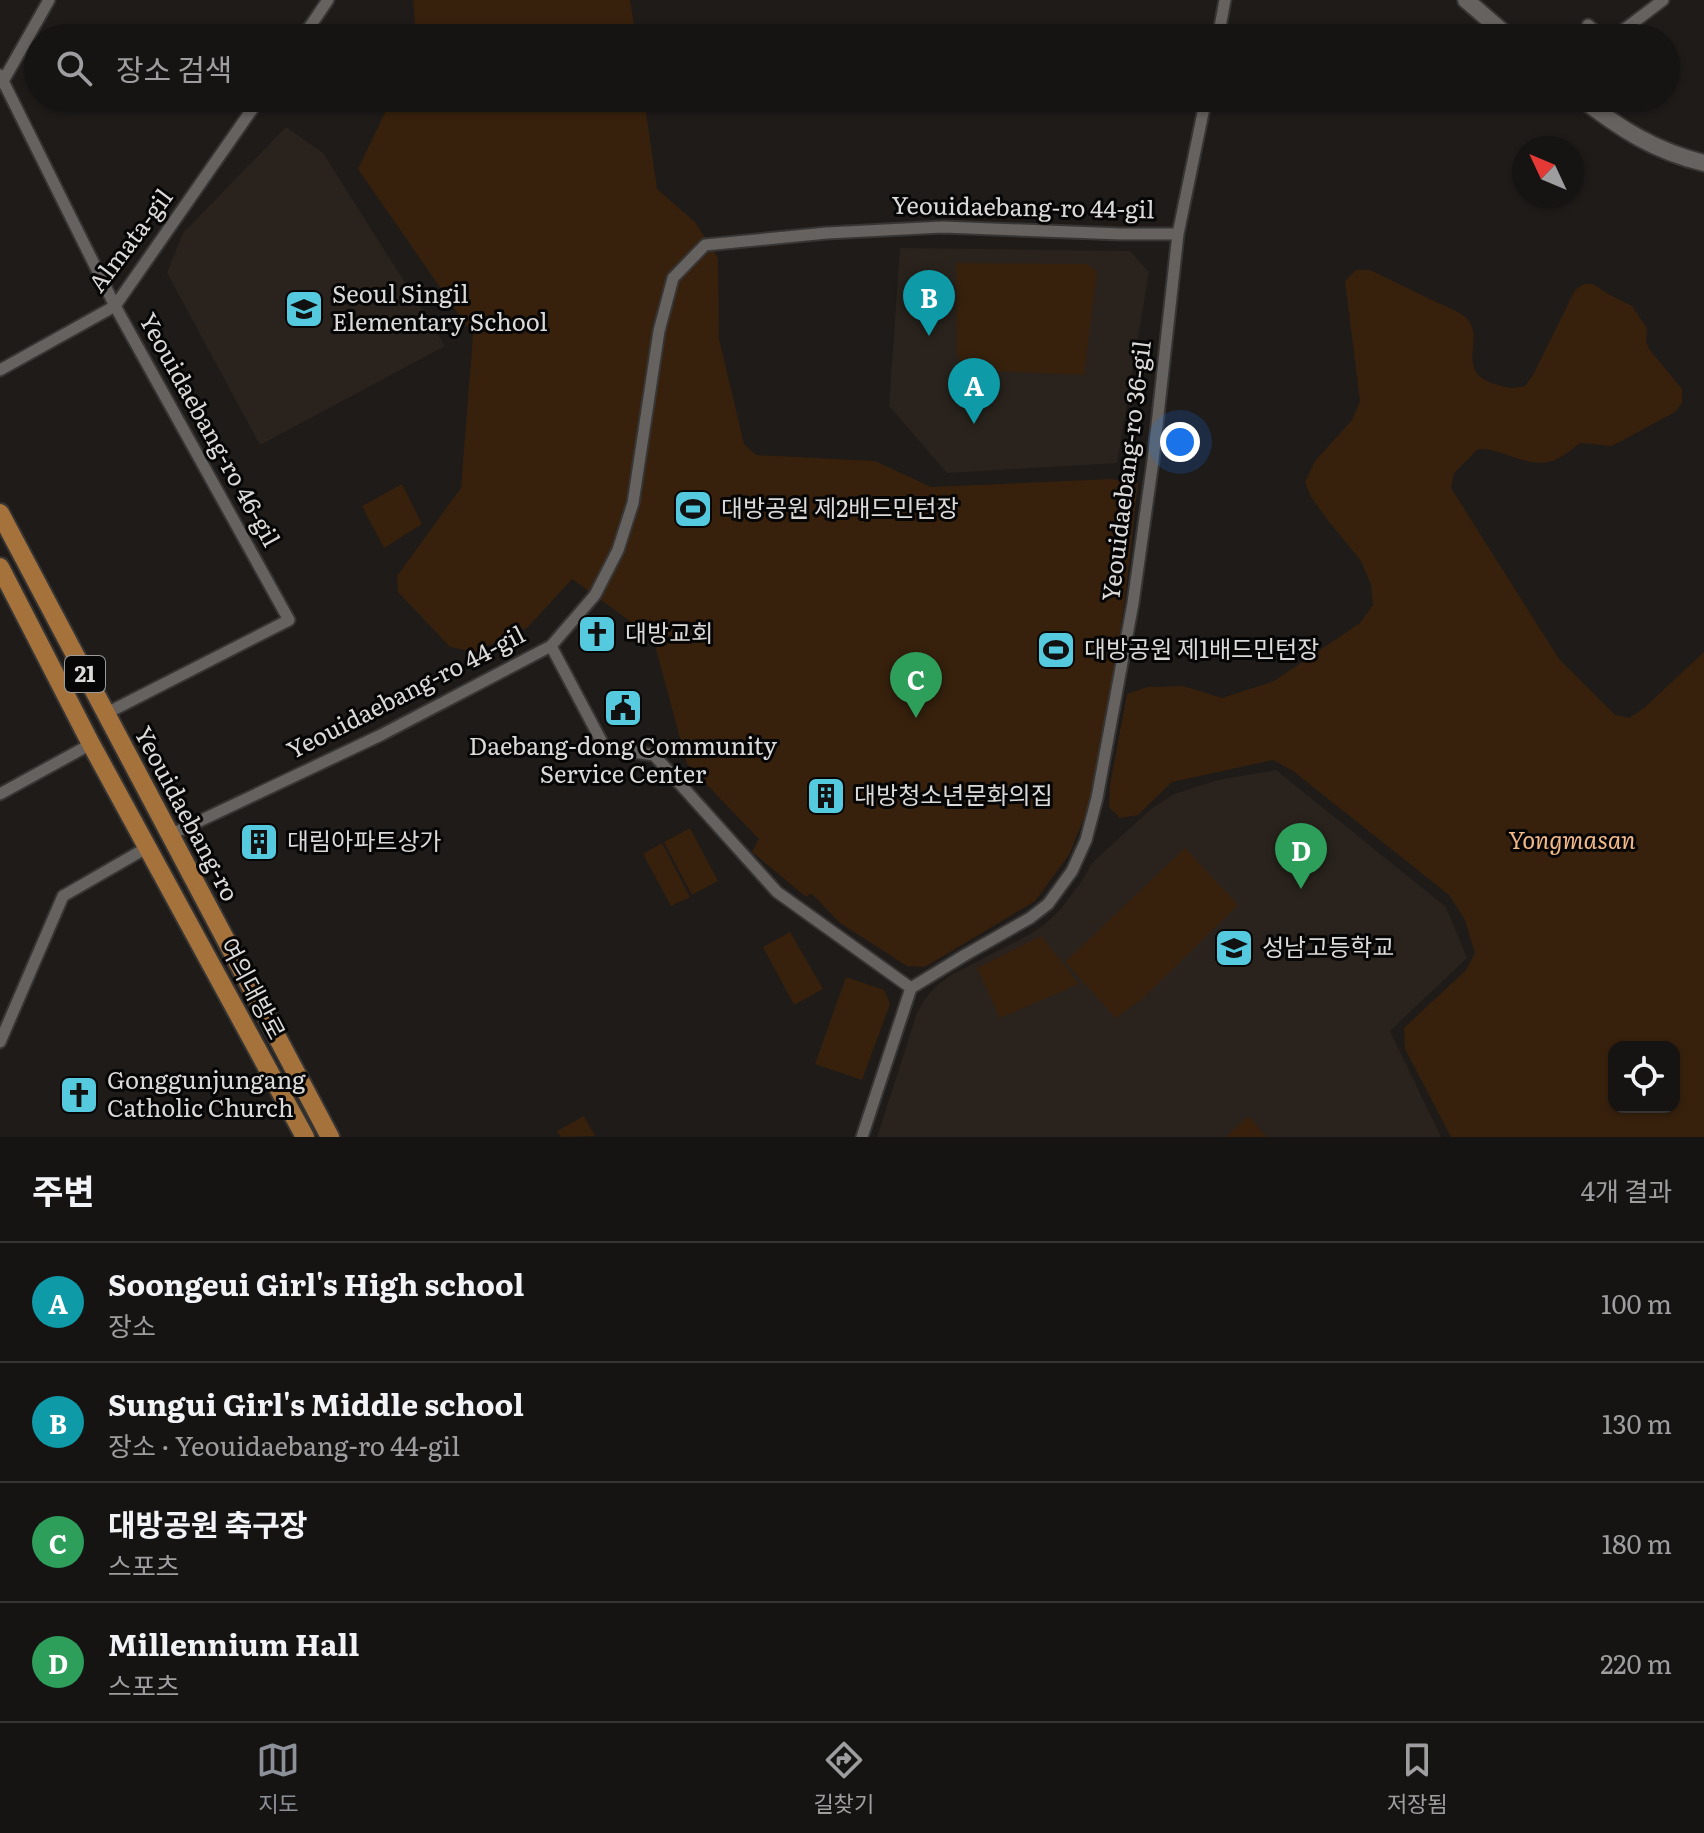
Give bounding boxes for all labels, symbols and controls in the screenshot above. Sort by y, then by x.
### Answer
search box [24,24,1680,112]
icon: search [52,46,96,90]
text: 장소 검색 [116,46,232,90]
north arrow [1512,136,1584,208]
street label: Almata-gil [79,180,180,298]
street label: Yeouidaebang-ro 44-gil [891,186,1155,225]
pin: B [903,270,955,336]
place label: Seoul Singil Elementary School [332,275,548,338]
school or university icon: Seoul Singil Elementary School [283,288,325,330]
street label: Yeouidaebang-ro 46-gil [132,305,290,552]
street label: Yeouidaebang-ro 36-gil [1091,338,1158,603]
pin: A [948,358,1000,424]
your location [1160,422,1200,462]
sports icon: 대방공원 제2배드민턴장 [672,488,714,530]
place label: 대방공원 제2배드민턴장 [721,489,959,524]
church icon: 대방교회 [576,613,618,655]
place label: 대방교회 [625,614,713,649]
street label: Yeouidaebang-ro 44-gil [280,615,530,766]
sports icon: 대방공원 제1배드민턴장 [1035,629,1077,671]
place label: 대방공원 제1배드민턴장 [1084,630,1319,665]
pin: C [890,652,942,718]
road number: 21 [65,656,105,692]
public building icon: Daebang-dong Community Service Center [602,687,644,729]
street label: Yeouidaebang-ro [127,719,249,907]
place label: Daebang-dong Community Service Center [469,727,777,790]
building icon: 대방청소년문화의집 [805,775,847,817]
place label: 대방청소년문화의집 [854,776,1053,811]
building icon: 대림아파트상가 [238,821,280,863]
park label: Yongmasan [1508,821,1636,856]
place label: 대림아파트상가 [287,822,442,857]
pin: D [1275,823,1327,889]
school or university icon: 성남고등학교 [1213,927,1255,969]
place label: 성남고등학교 [1262,928,1394,963]
street label: 여의대방로 [213,931,296,1045]
map controls [1608,1041,1680,1113]
button: locate [1608,1041,1680,1113]
place label: Gonggunjungang Catholic Church [107,1061,306,1124]
church icon: Gonggunjungang Catholic Church [58,1074,100,1116]
text: 주변 [32,1164,95,1214]
text: 4개 결과 [1581,1170,1672,1209]
text: Soongeui Girl's High school [108,1261,524,1305]
text: A [48,1283,68,1322]
text: 100 m [1601,1283,1672,1322]
text: 장소 [108,1305,156,1344]
text: Sungui Girl's Middle school [108,1381,524,1425]
text: B [49,1403,67,1442]
text: 130 m [1602,1403,1672,1442]
text: 장소 · Yeouidaebang-ro 44-gil [108,1425,460,1464]
text: 대방공원 축구장 [108,1501,307,1545]
text: C [49,1523,67,1562]
text: 180 m [1602,1523,1672,1562]
text: 스포츠 [108,1545,180,1584]
text: Millennium Hall [108,1621,359,1665]
text: D [48,1643,68,1682]
text: 220 m [1600,1643,1672,1682]
text: 스포츠 [108,1665,180,1704]
tab: 지도 [256,1738,300,1819]
tab: 길찾기 [813,1738,874,1819]
tab: 저장됨 [1387,1738,1448,1819]

